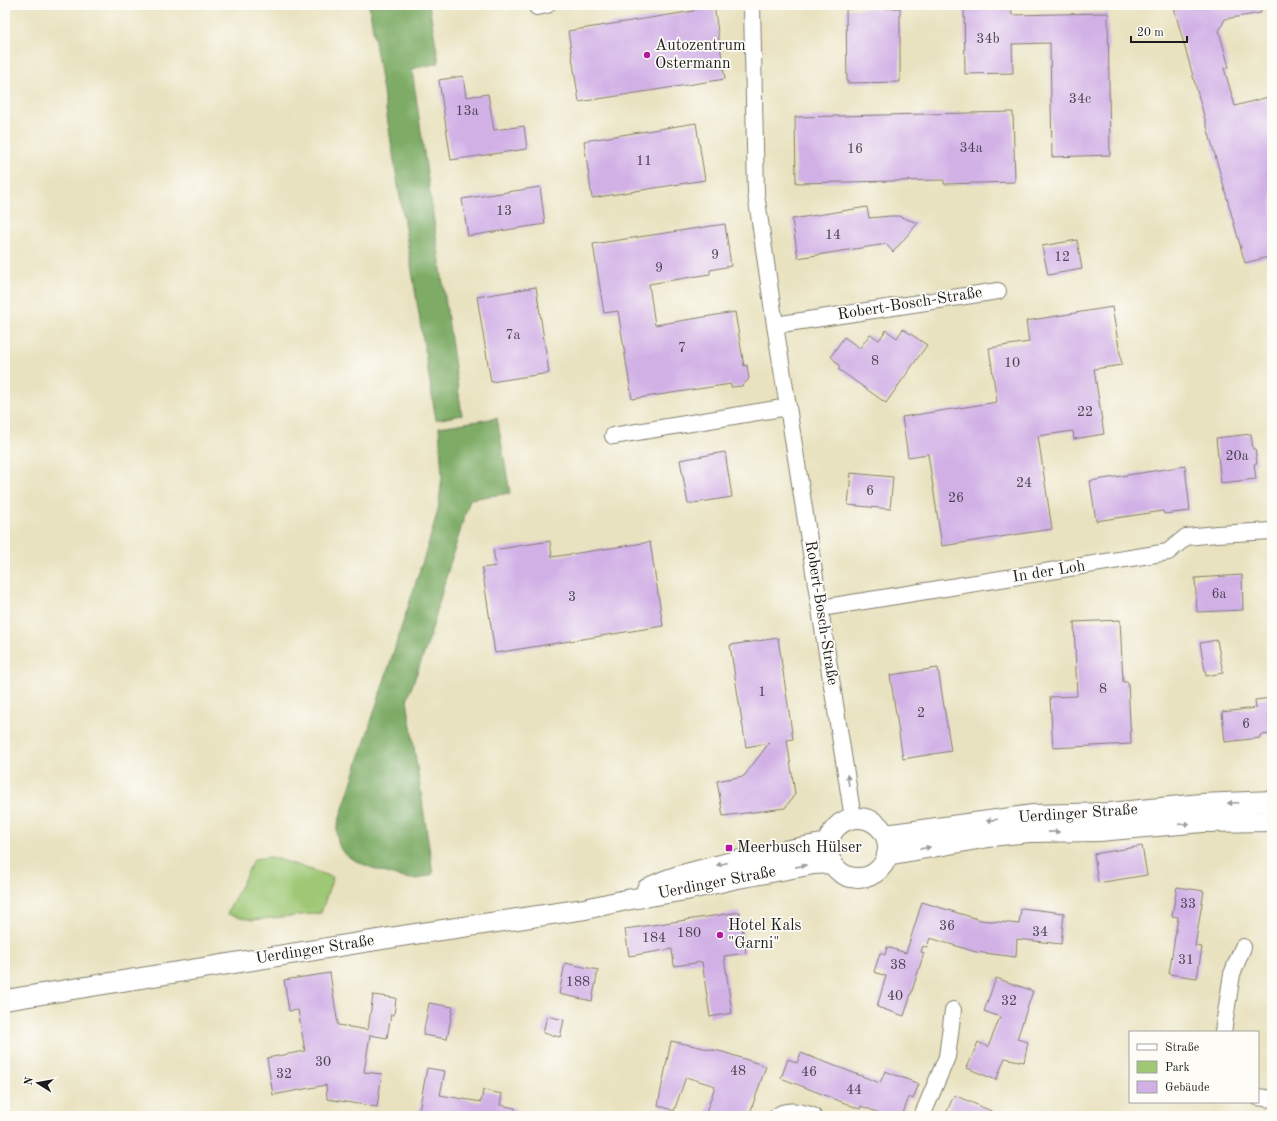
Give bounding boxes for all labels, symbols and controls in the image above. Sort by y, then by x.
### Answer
scale bar [1131,18,1187,44]
text: 20 m [1137,27,1164,39]
house number: 34b [976,32,1000,46]
place label: Autozentrum Ostermann [655,38,746,72]
marker: Autozentrum Ostermann [642,50,652,60]
house number: 34c [1069,92,1091,106]
house number: 13a [455,104,479,118]
house number: 34a [959,141,983,155]
house number: 16 [847,142,863,156]
house number: 11 [636,154,652,168]
house number: 13 [496,204,512,218]
house number: 14 [825,228,841,242]
house number: 9 [711,248,719,262]
house number: 12 [1054,250,1070,264]
house number: 9 [655,261,663,275]
street label: Robert-Bosch-Straße [836,285,984,323]
house number: 7a [505,328,521,342]
house number: 7 [678,341,686,355]
house number: 8 [871,354,879,368]
house number: 10 [1004,356,1020,370]
house number: 22 [1077,405,1093,419]
house number: 20a [1225,449,1249,463]
house number: 24 [1016,476,1032,490]
house number: 6 [866,484,874,498]
house number: 26 [948,491,964,505]
street label: Robert-Bosch-Straße [802,539,840,687]
street label: In der Loh [1011,558,1087,586]
house number: 6a [1211,587,1227,601]
house number: 3 [568,590,576,604]
house number: 8 [1099,682,1107,696]
house number: 1 [758,685,766,699]
house number: 2 [917,706,925,720]
house number: 6 [1242,717,1250,731]
one-way arrow [845,774,851,786]
one-way arrow [1227,799,1239,806]
street label: Uerdinger Straße [1018,802,1138,826]
one-way arrow [986,817,998,823]
one-way arrow [1178,820,1190,827]
one-way arrow [1048,829,1061,835]
place label: Meerbusch Hülser [737,840,862,856]
marker: Meerbusch Hülser [724,843,734,853]
one-way arrow [919,845,931,851]
one-way arrow [715,862,728,868]
one-way arrow [795,863,808,869]
street label: Uerdinger Straße [657,864,777,902]
house number: 33 [1180,897,1196,911]
place label: Hotel Kals "Garni" [728,918,802,952]
house number: 36 [939,919,955,933]
house number: 34 [1032,925,1048,939]
house number: 180 [677,926,701,940]
marker: Hotel Kals "Garni" [715,930,725,940]
house number: 184 [642,931,666,945]
street label: Uerdinger Straße [255,933,375,967]
house number: 31 [1178,953,1194,967]
house number: 38 [890,958,906,972]
house number: 188 [566,975,590,989]
house number: 40 [887,989,903,1003]
house number: 32 [1001,994,1017,1008]
legend [1129,1031,1259,1103]
text: Straße [1165,1042,1200,1054]
house number: 30 [315,1055,331,1069]
text: Park [1165,1062,1190,1074]
north arrow [18,1063,58,1103]
house number: 48 [730,1064,746,1078]
house number: 46 [801,1065,817,1079]
house number: 32 [276,1067,292,1081]
text: N [23,1076,36,1087]
text: Gebäude [1165,1082,1210,1094]
house number: 44 [846,1083,862,1097]

